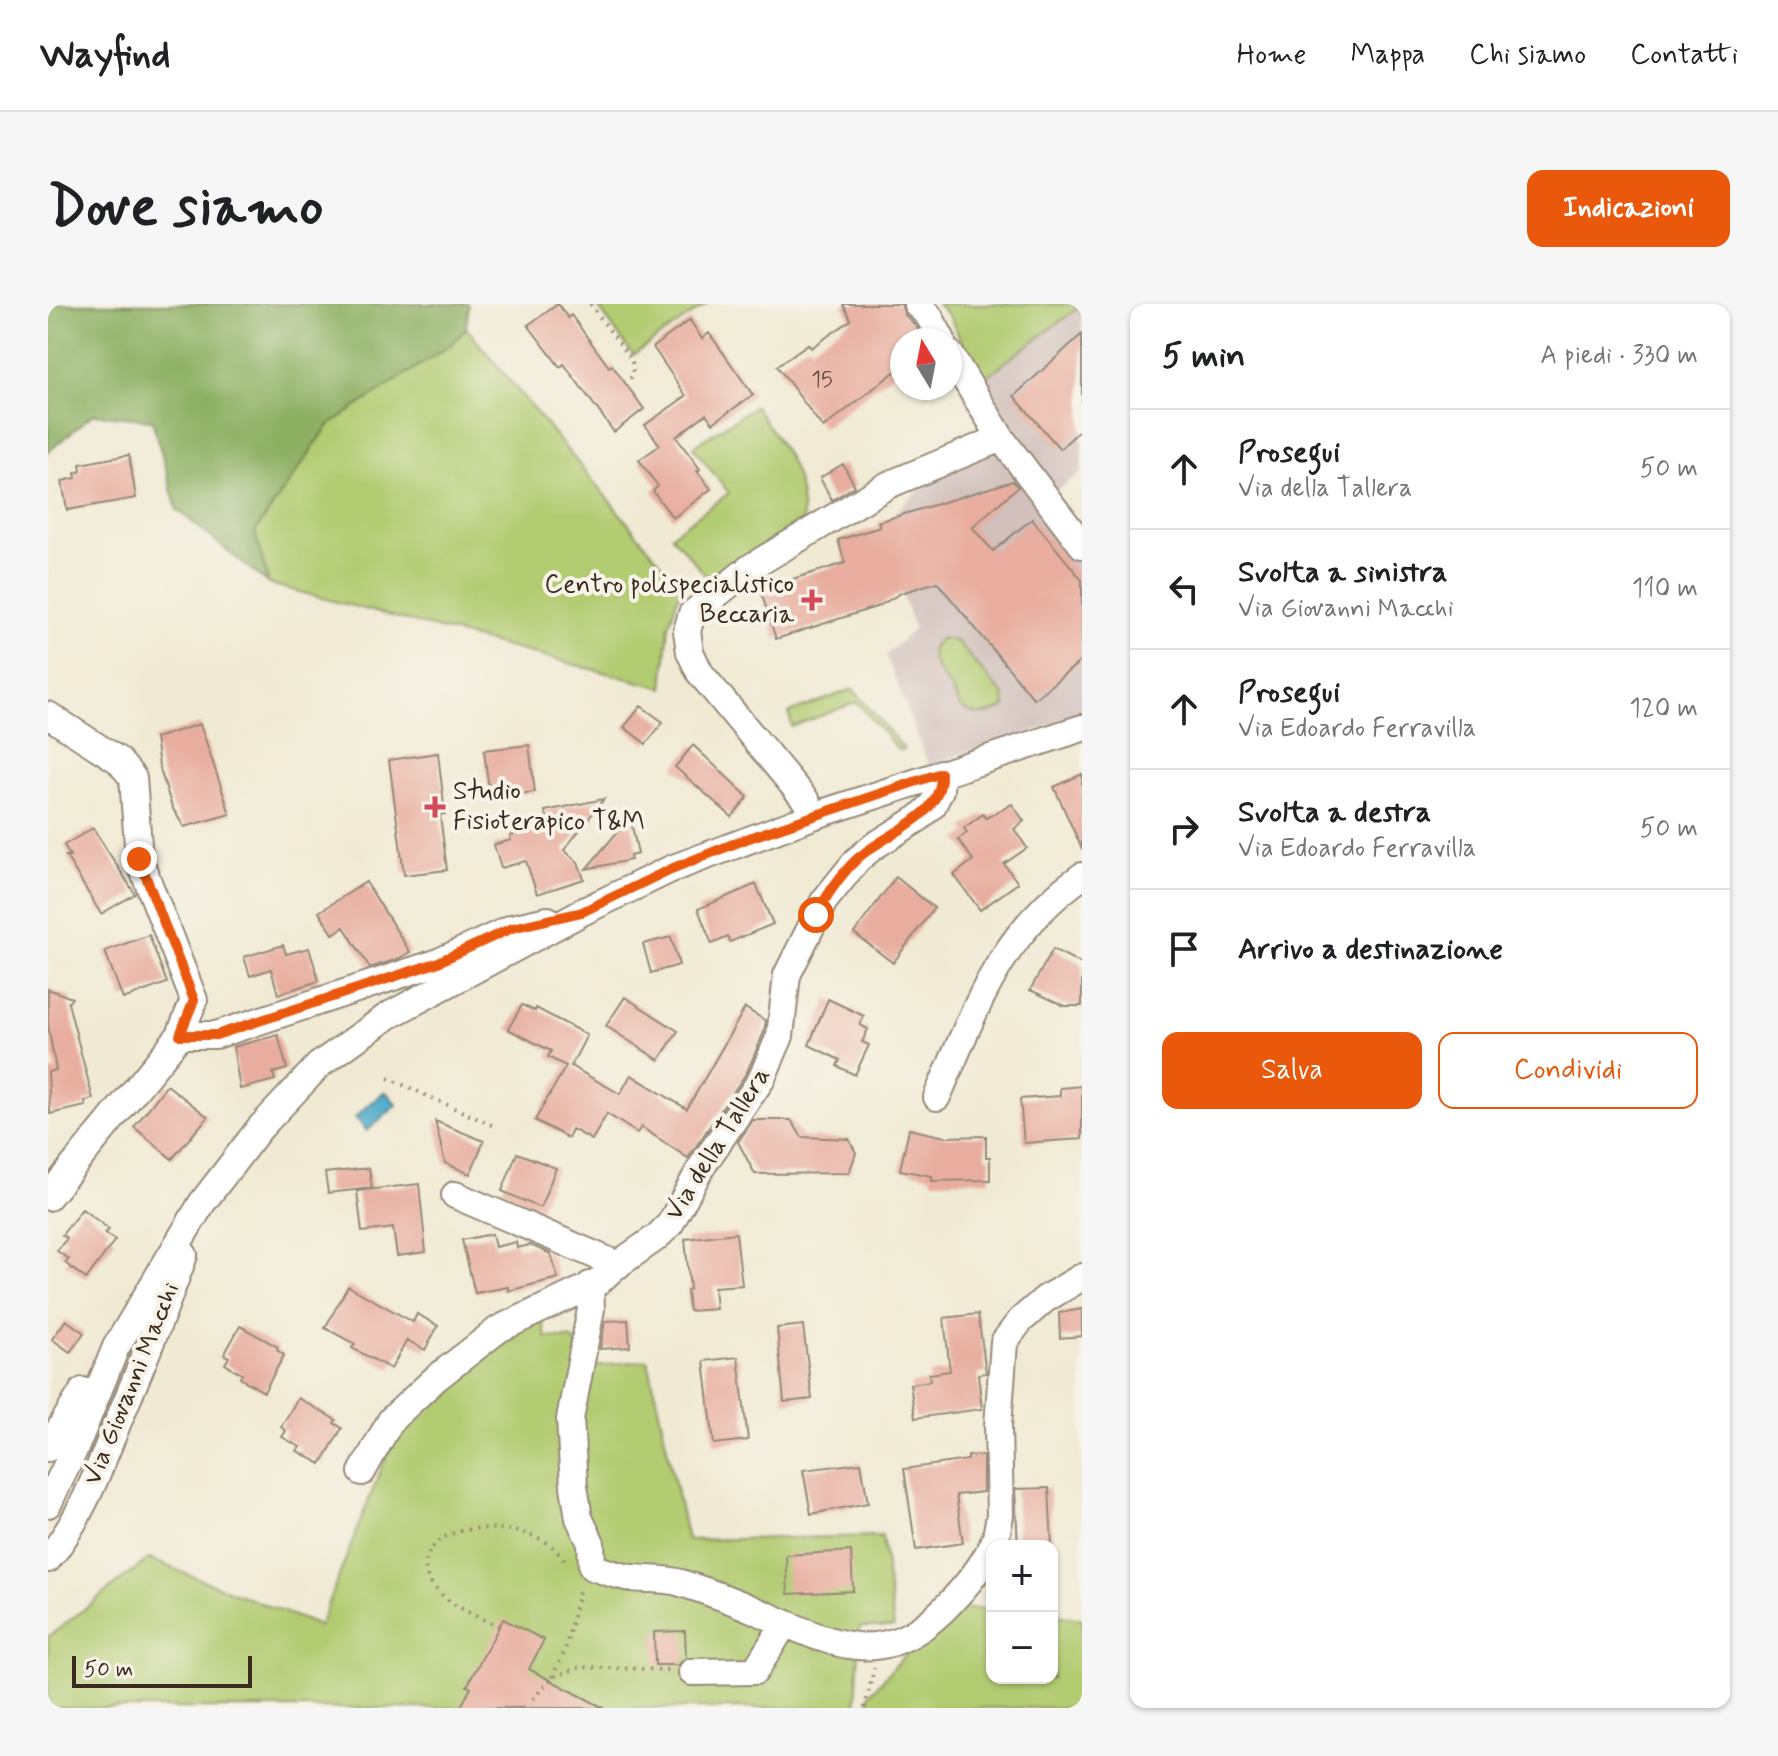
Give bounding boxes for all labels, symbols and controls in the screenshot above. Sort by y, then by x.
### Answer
text: Wayfind [40,31,170,80]
text: Home [1237,37,1306,74]
text: Mappa [1350,37,1425,74]
text: Chi siamo [1469,37,1586,74]
text: Contatti [1630,37,1738,74]
button: Indicazioni [1527,170,1730,247]
text: Dove siamo [48,172,323,245]
north arrow [890,328,962,400]
text: 5 min [1162,334,1245,379]
text: A piedi · 330 m [1540,339,1698,373]
house number: 15 [811,366,833,394]
text: Prosegui [1238,433,1340,472]
icon: ahead [1162,447,1206,491]
text: 50 m [1640,452,1698,486]
text: Via della Tallera [1238,472,1412,506]
text: Svolta a sinistra [1238,553,1448,592]
icon: left [1162,567,1206,611]
place label: Centro polispecialistico Beccaria [545,568,794,632]
text: 110 m [1632,572,1698,606]
marker: Centro polispecialistico Beccaria [801,589,823,611]
text: Via Giovanni Macchi [1238,592,1454,626]
text: Prosegui [1238,673,1340,712]
icon: ahead [1162,687,1206,731]
text: 120 m [1629,692,1698,726]
text: Via Edoardo Ferravilla [1238,712,1476,746]
place label: Studio Fisioterapico T&M [453,775,645,839]
text: Svolta a destra [1238,793,1431,832]
marker: Studio Fisioterapico T&M [424,796,446,818]
icon: right [1162,807,1206,851]
text: 50 m [1640,812,1698,846]
text: Via Edoardo Ferravilla [1238,832,1476,866]
route end [121,841,157,877]
route start [798,897,834,933]
icon: arrive [1162,927,1206,971]
text: Arrivo a destinazione [1238,930,1503,969]
button: Salva [1162,1032,1422,1109]
button: Condividi [1438,1032,1698,1109]
street label: Via della Tallera [657,1061,779,1227]
street label: Via Giovanni Macchi [76,1278,188,1490]
map controls [986,1540,1058,1684]
button: + [986,1540,1058,1612]
button: − [986,1612,1058,1684]
scale bar [72,1652,252,1688]
text: 50 m [84,1656,133,1684]

